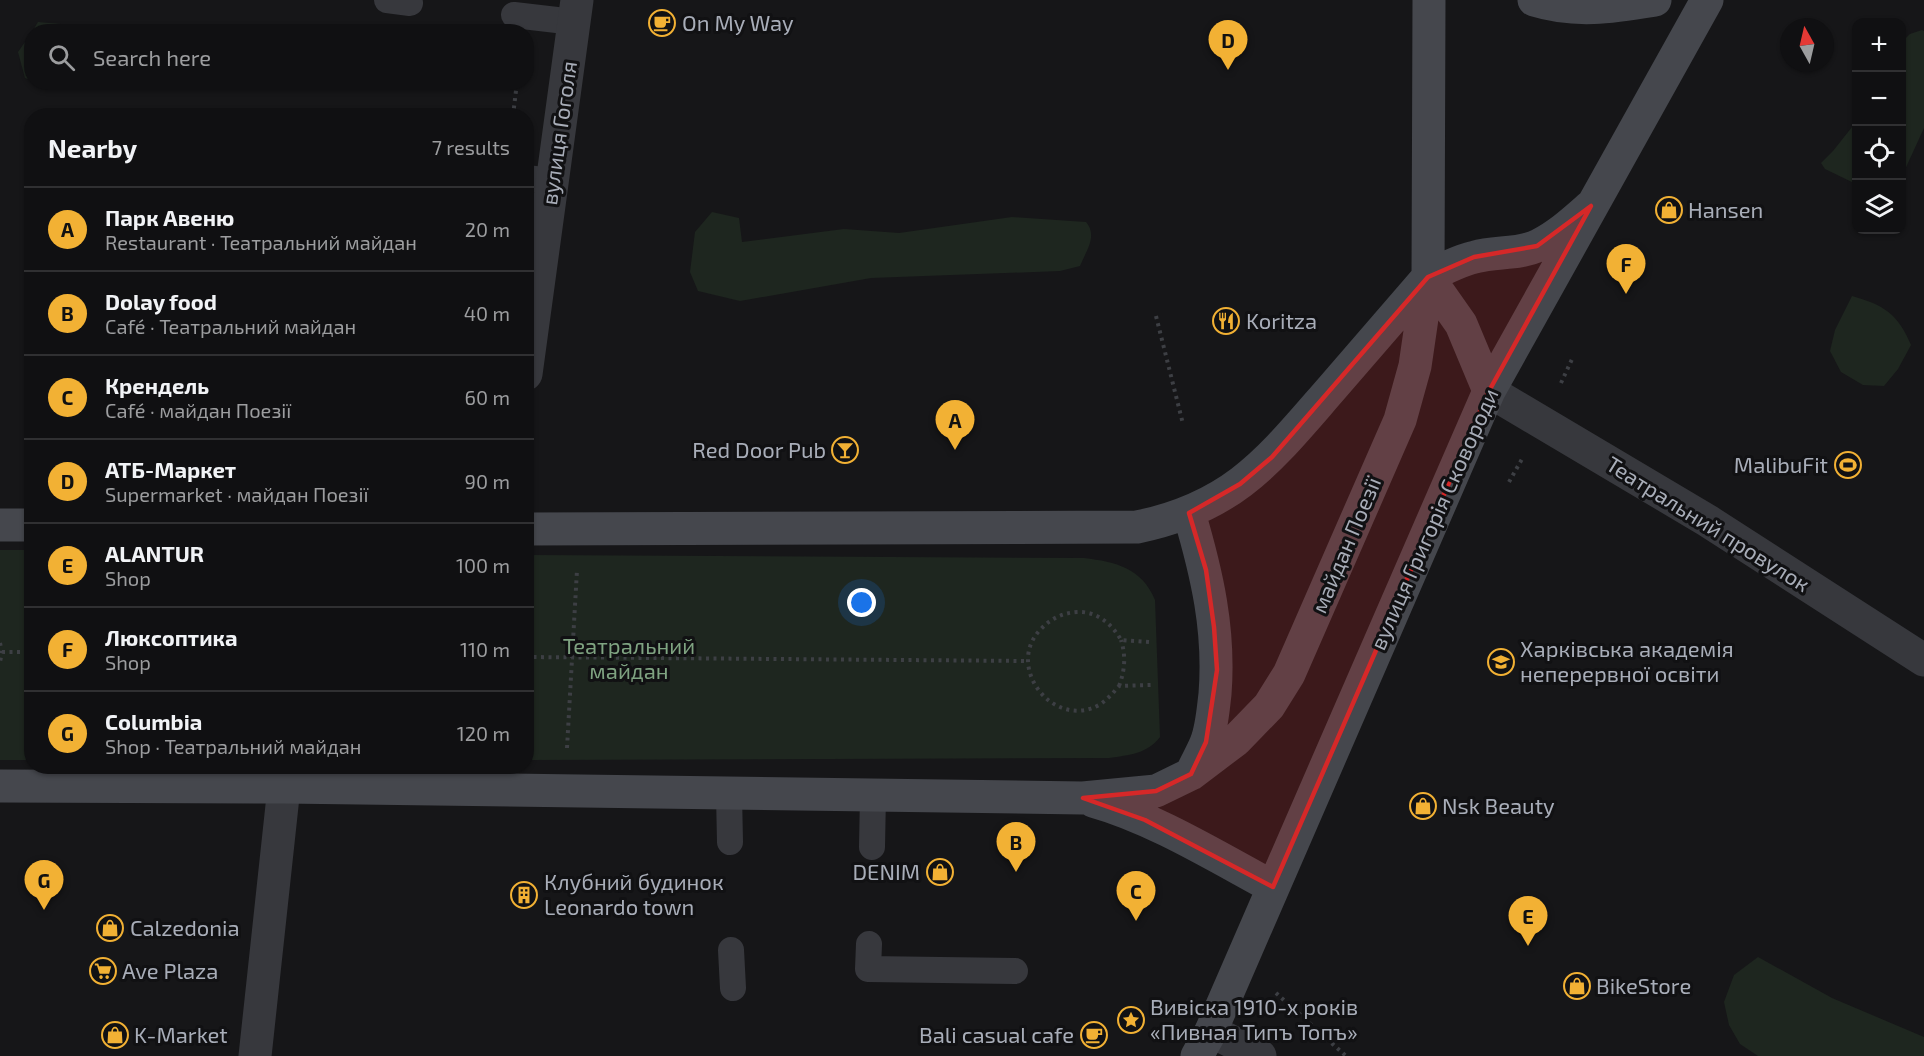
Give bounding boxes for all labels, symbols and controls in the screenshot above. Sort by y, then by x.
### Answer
cafe icon: On My Way [647,8,677,38]
place label: On My Way [682,9,794,35]
north arrow [1780,18,1834,72]
map controls [1852,18,1906,234]
button: + [1852,18,1906,72]
pin: D [1208,20,1248,70]
search box [24,24,534,90]
icon: search [45,41,78,74]
text: Search here [93,44,211,70]
street label: вулиця Гоголя [535,59,582,207]
button: − [1852,72,1906,126]
button: locate [1852,126,1906,180]
text: Nearby [48,132,137,163]
text: 7 results [432,135,510,159]
button: layers [1852,180,1906,234]
shop icon: Hansen [1654,195,1684,225]
place label: Hansen [1688,196,1763,222]
text: Парк Авеню [105,204,234,230]
text: A [61,217,74,241]
text: 20 m [465,217,510,241]
text: Restaurant · Театральний майдан [105,230,417,254]
pin: F [1606,244,1646,294]
text: Dolay food [105,288,217,314]
text: B [61,301,74,325]
text: 40 m [464,301,510,325]
restaurant icon: Koritza [1211,306,1241,336]
place label: Koritza [1246,307,1317,333]
text: Café · Театральний майдан [105,314,356,338]
text: Крендель [105,372,209,398]
street label: вулиця Григорія Сковороди [1364,384,1503,654]
text: C [62,385,73,409]
text: 60 m [465,385,510,409]
text: Café · майдан Поезії [105,398,291,422]
pin: A [936,400,974,450]
bar icon: Red Door Pub [830,435,860,465]
place label: Red Door Pub [692,436,826,462]
street label: Театральний провулок [1601,450,1815,597]
sports icon: MalibuFit [1833,450,1863,480]
place label: MalibuFit [1734,451,1828,477]
text: АТБ-Маркет [105,456,236,482]
text: D [61,469,74,493]
text: 90 m [465,469,510,493]
street label: майдан Поезії [1305,472,1386,617]
text: Supermarket · майдан Поезії [105,482,369,506]
text: ALANTUR [105,540,204,566]
text: E [62,553,73,577]
text: 100 m [456,553,510,577]
text: Shop [105,566,151,590]
your location [847,588,876,617]
text: Люксоптика [105,624,238,650]
park label: Театральний майдан [563,632,695,683]
place label: Харківська академія неперервної освіти [1520,635,1734,686]
text: F [62,637,73,661]
text: 110 m [460,637,510,661]
school or university icon: Харківська академія неперервної освіти [1486,647,1516,677]
text: Shop [105,650,151,674]
text: Columbia [105,708,202,734]
text: G [61,721,74,745]
text: 120 m [457,721,510,745]
text: Shop · Театральний майдан [105,734,361,758]
shop icon: Nsk Beauty [1408,791,1438,821]
place label: Nsk Beauty [1442,792,1555,818]
pin: B [996,822,1036,872]
shop icon: DENIM [925,857,955,887]
place label: DENIM [853,858,920,884]
pin: G [24,860,63,910]
place label: Клубний будинок Leonardo town [544,868,724,919]
pin: C [1116,872,1156,921]
building icon: Клубний будинок Leonardo town [509,880,539,910]
pin: E [1508,896,1547,946]
shop icon: Calzedonia [95,913,125,943]
place label: Calzedonia [130,914,240,940]
supermarket icon: Ave Plaza [88,956,118,986]
place label: Ave Plaza [122,957,218,983]
shop icon: BikeStore [1562,971,1592,1001]
place label: BikeStore [1596,972,1691,998]
place label: Вивіска 1910-х років «Пивная Типъ Топъ» [1150,993,1358,1044]
place icon: Вивіска 1910-х років «Пивная Типъ Топъ» [1116,1005,1146,1035]
shop icon: K-Market [100,1020,130,1050]
cafe icon: Bali casual cafe [1079,1020,1109,1050]
place label: K-Market [134,1021,228,1047]
place label: Bali casual cafe [919,1021,1074,1047]

